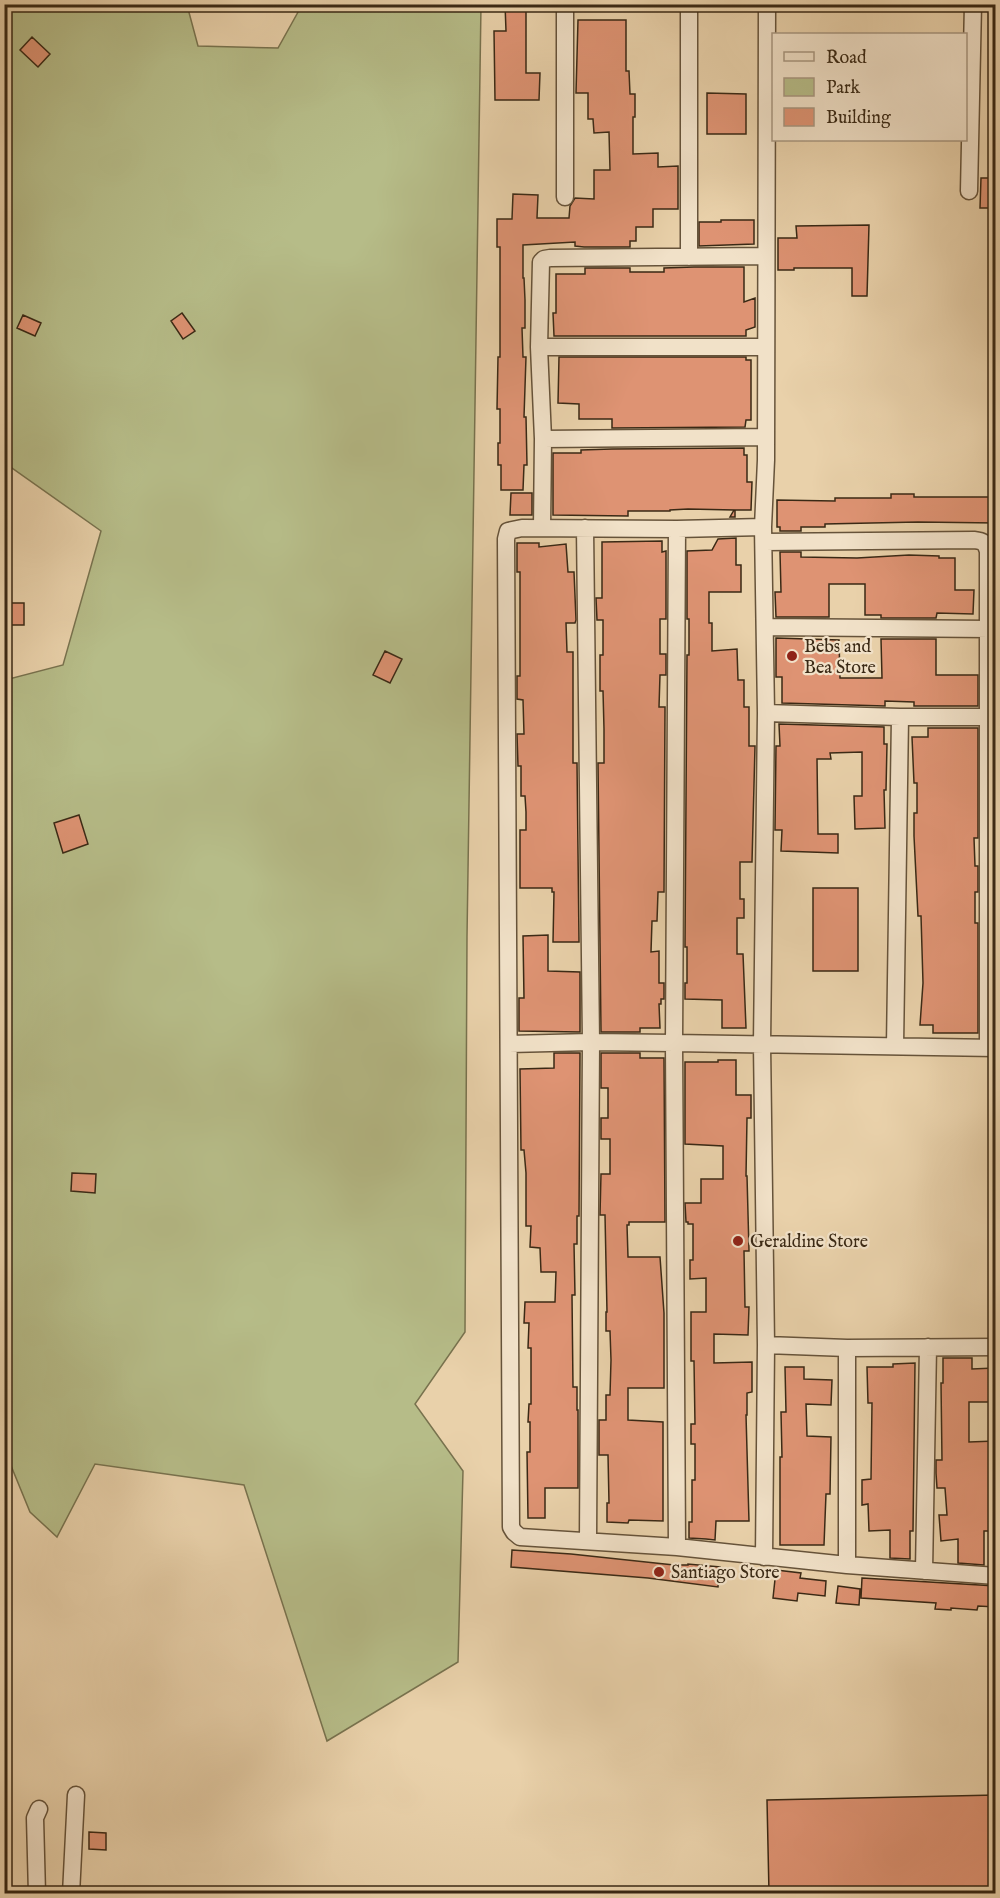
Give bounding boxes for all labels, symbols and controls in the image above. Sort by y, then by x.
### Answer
legend [772,33,967,141]
text: Road [826,47,867,70]
text: Park [826,77,861,100]
text: Building [826,107,891,130]
place label: Bebs and Bea Store [804,636,876,680]
marker: Bebs and Bea Store [785,649,799,663]
place label: Geraldine Store [750,1231,868,1254]
marker: Geraldine Store [731,1234,745,1248]
place label: Santiago Store [671,1562,780,1585]
marker: Santiago Store [652,1565,666,1579]

